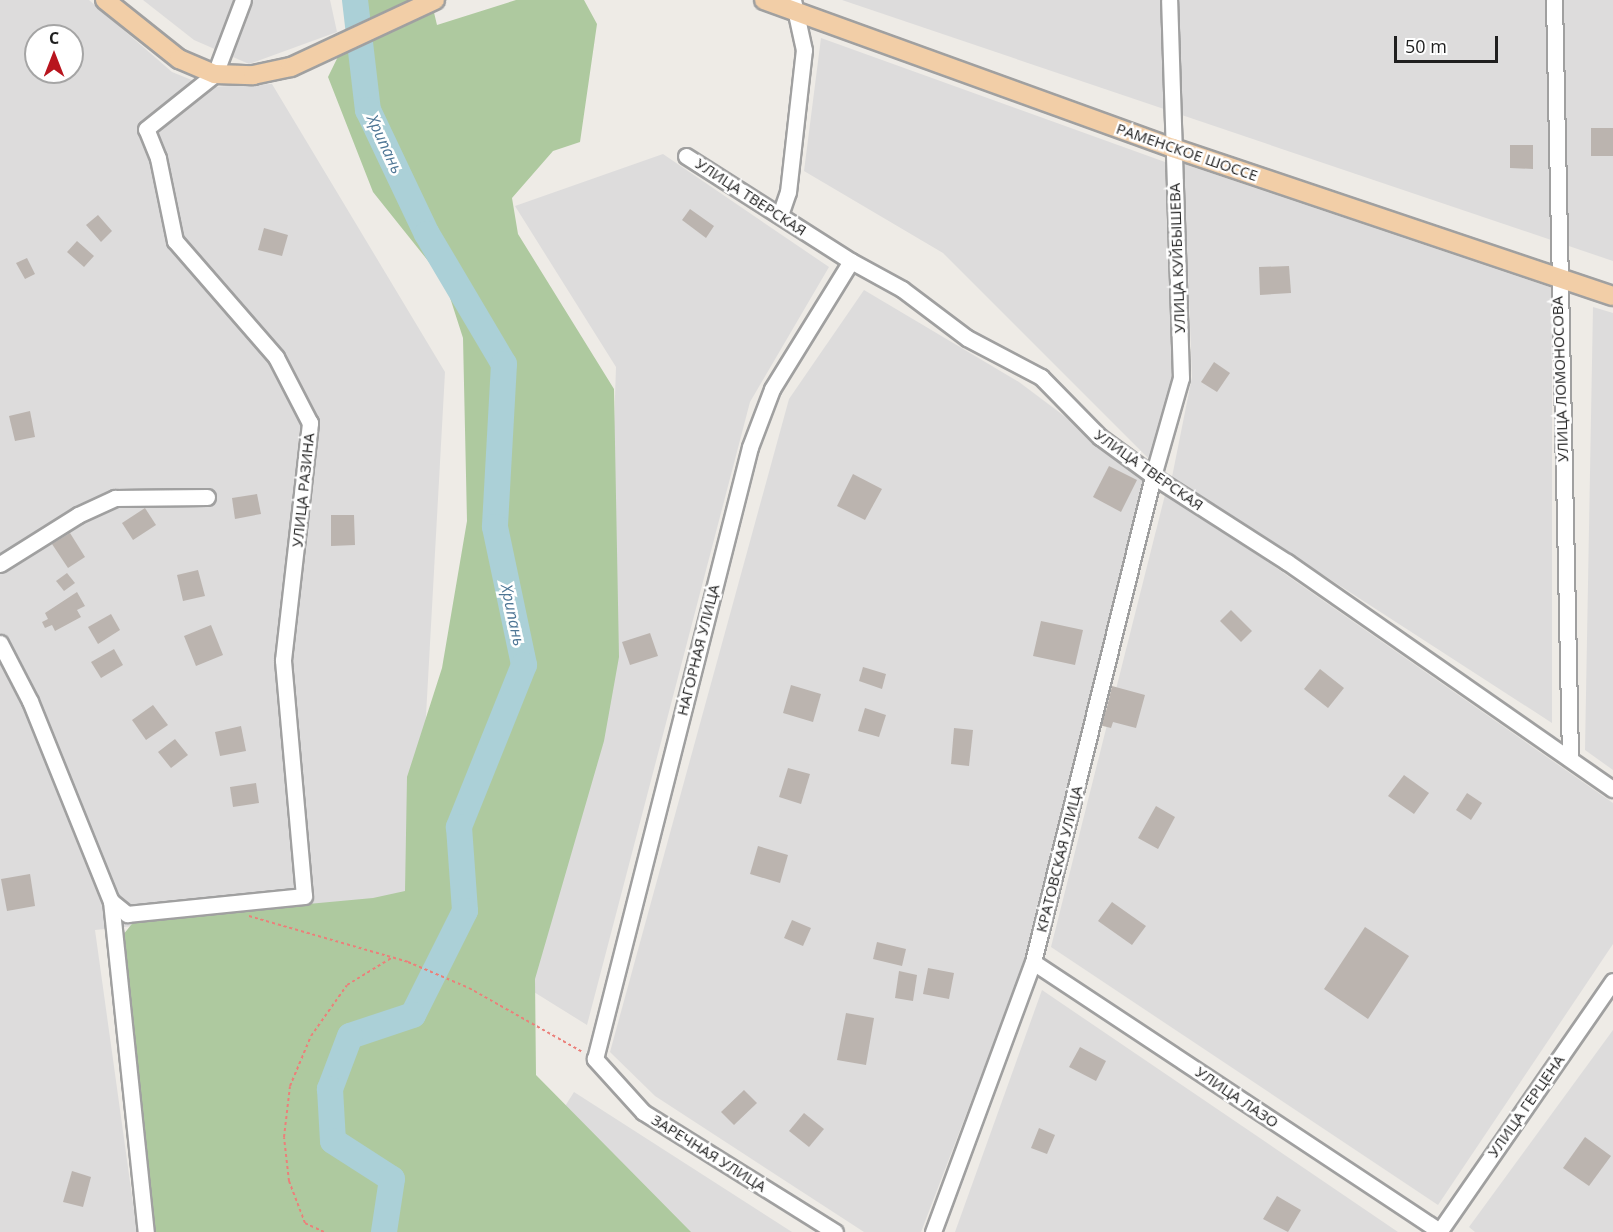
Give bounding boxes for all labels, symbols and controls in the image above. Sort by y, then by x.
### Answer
north arrow [24,24,84,84]
scale bar [1397,24,1500,62]
text: С [49,27,59,49]
text: 50 m [1405,34,1447,58]
water label: Хрипань [363,111,407,177]
street label: РАМЕНСКОЕ ШОССЕ [1114,119,1260,185]
street label: УЛИЦА ТВЕРСКАЯ [692,154,810,240]
street label: УЛИЦА КУЙБЫШЕВА [1165,183,1189,333]
street label: УЛИЦА ЛОМОНОСОВА [1548,296,1572,462]
street label: УЛИЦА ТВЕРСКАЯ [1091,426,1207,514]
street label: УЛИЦА РАЗИНА [288,432,318,548]
water label: Хрипань [497,582,529,648]
street label: НАГОРНАЯ УЛИЦА [673,582,723,718]
street label: КРАТОВСКАЯ УЛИЦА [1032,784,1086,934]
street label: УЛИЦА ГЕРЦЕНА [1484,1051,1568,1161]
street label: УЛИЦА ЛАЗО [1192,1063,1282,1131]
street label: ЗАРЕЧНАЯ УЛИЦА [648,1110,770,1196]

